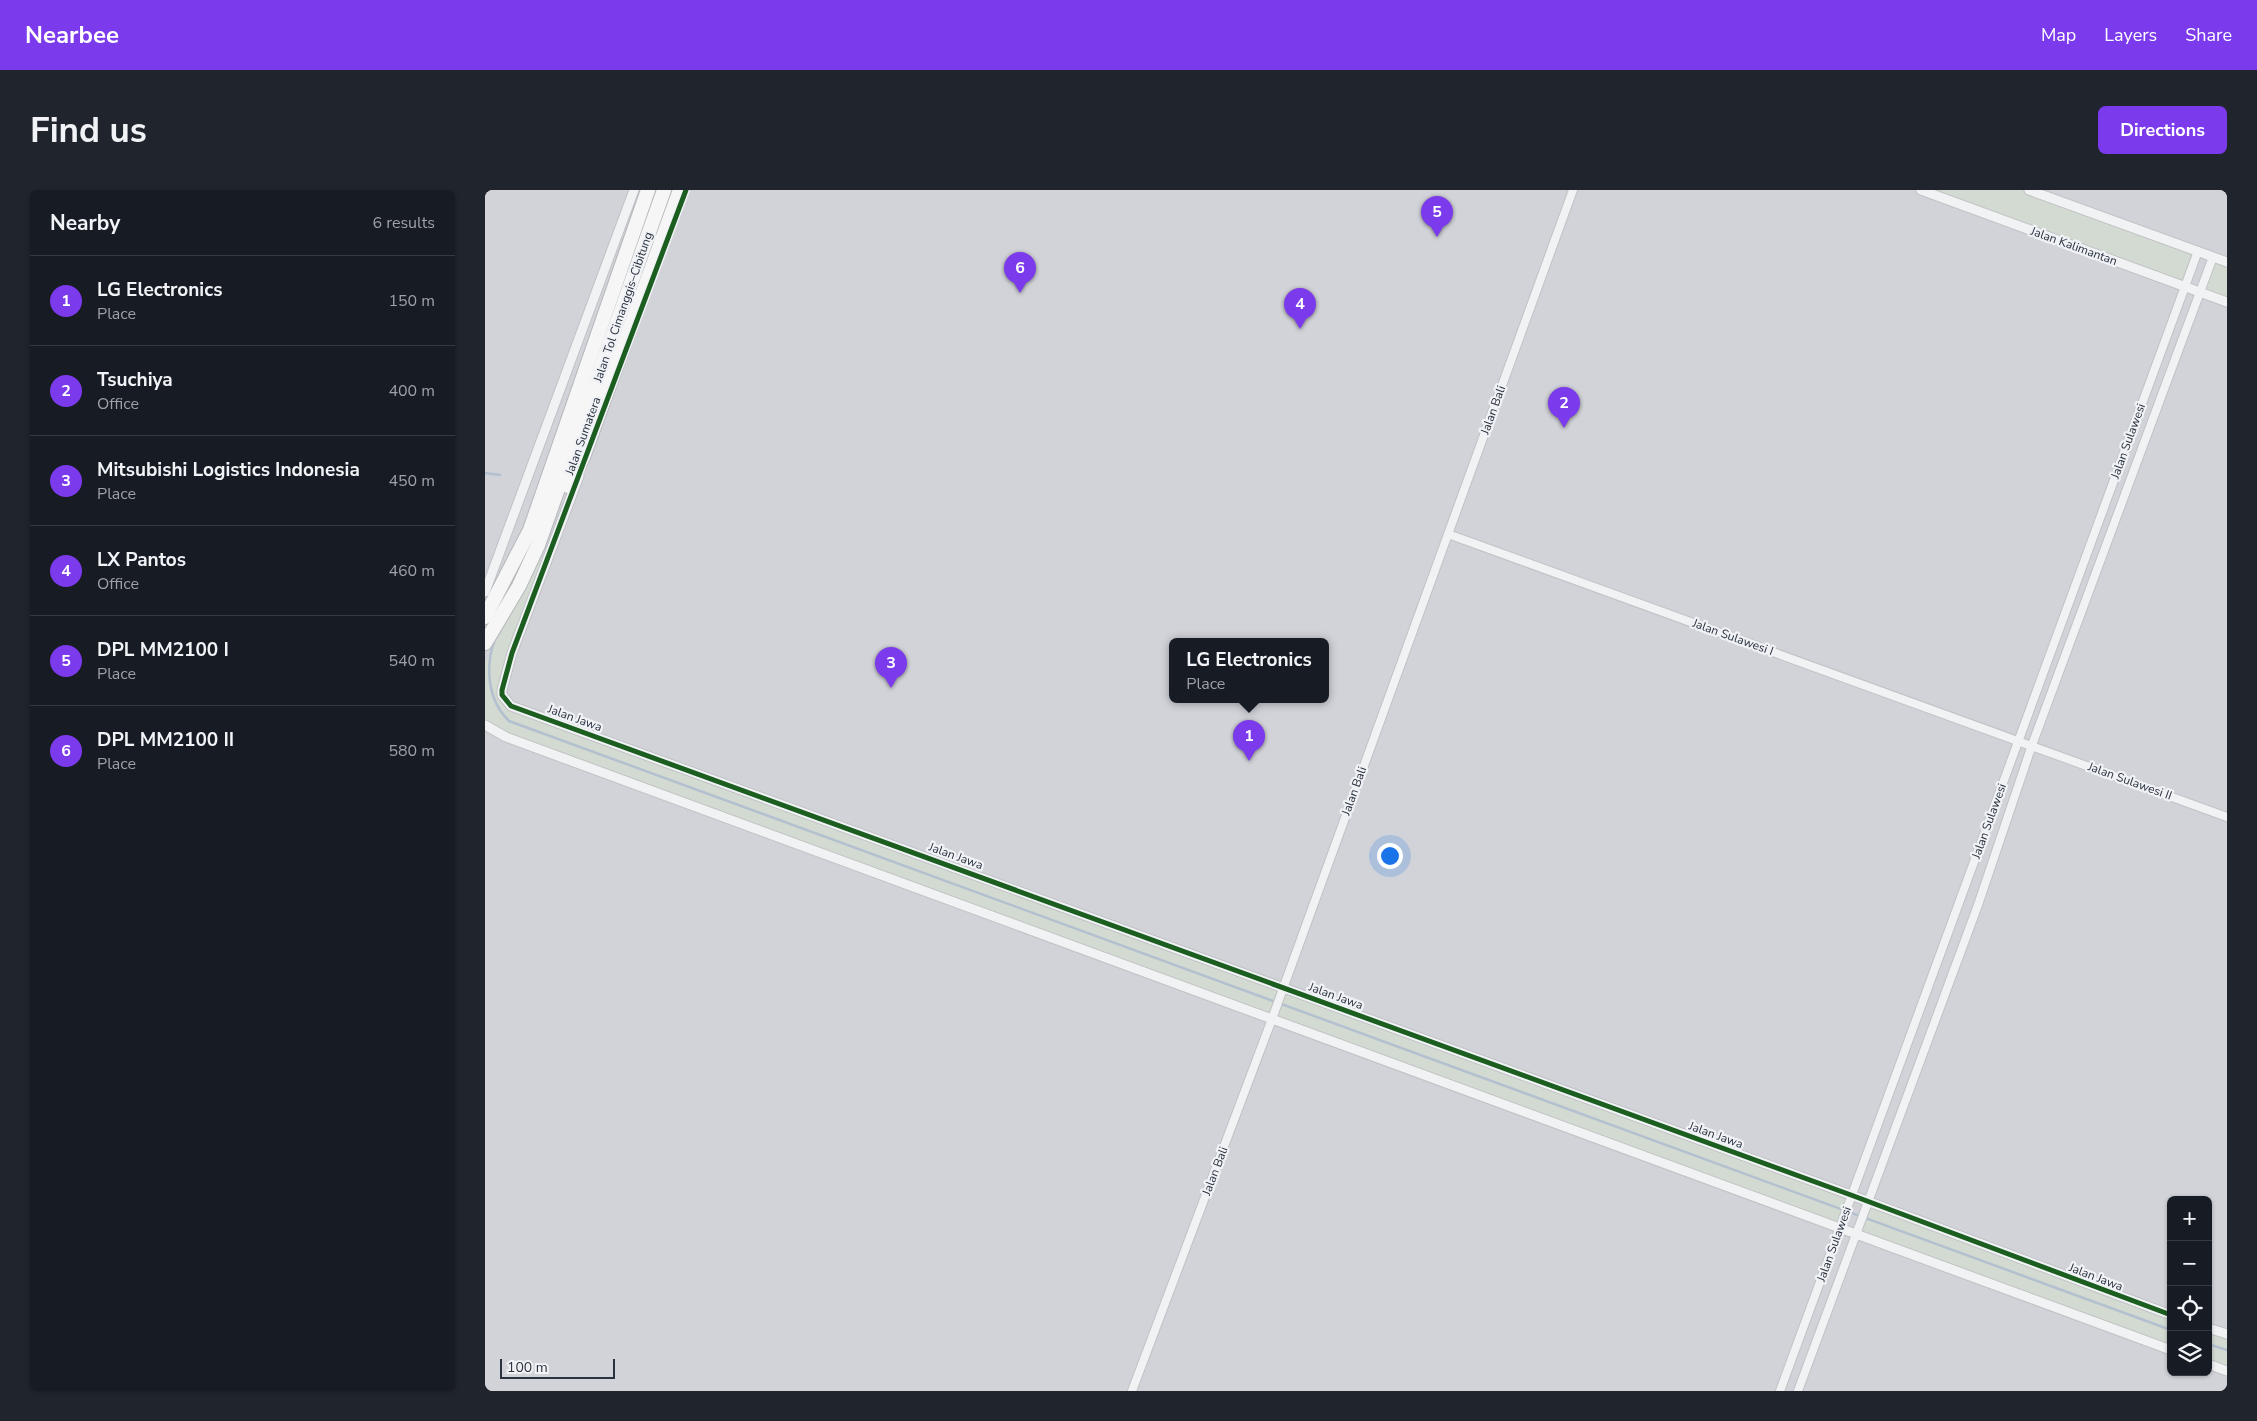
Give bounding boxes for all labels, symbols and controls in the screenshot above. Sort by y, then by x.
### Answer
text: Nearbee [25,19,119,51]
text: Map [2041,23,2076,47]
text: Layers [2104,23,2157,47]
text: Share [2185,23,2232,47]
button: Directions [2098,106,2227,154]
text: Find us [30,107,147,154]
pin: 5 [1421,196,1453,237]
text: Nearby [50,209,120,237]
text: 6 results [373,212,435,234]
street label: Jalan Kalimantan [2028,223,2120,269]
street label: Jalan Tol Cimanggis–Cibitung [589,230,656,385]
pin: 6 [1004,252,1036,293]
text: LG Electronics [97,277,222,303]
pin: 4 [1284,288,1316,329]
text: 1 [61,290,71,312]
text: 150 m [388,290,435,312]
text: Place [97,303,136,325]
text: Tsuchiya [97,367,173,393]
text: 2 [61,380,71,402]
text: 400 m [388,380,435,402]
street label: Jalan Bali [1476,383,1509,438]
pin: 2 [1548,387,1580,428]
text: Office [97,393,139,415]
street label: Jalan Sumatera [561,395,605,478]
street label: Jalan Sulawesi [2107,401,2149,482]
text: Mitsubishi Logistics Indonesia [97,457,360,483]
text: 3 [61,470,71,492]
text: 450 m [388,470,435,492]
text: Place [97,483,136,505]
text: LX Pantos [97,547,186,573]
text: 4 [61,560,71,582]
text: 460 m [388,560,435,582]
text: Office [97,573,139,595]
street label: Jalan Sulawesi I [1689,615,1776,659]
text: DPL MM2100 I [97,637,229,663]
popup [1169,638,1329,703]
pin: 3 [875,647,907,688]
text: LG Electronics [1186,647,1312,673]
text: 5 [61,650,71,672]
text: 540 m [388,650,435,672]
text: Place [97,663,136,685]
text: Place [1186,673,1225,695]
street label: Jalan Jawa [545,700,604,735]
pin: 1 [1233,720,1265,761]
text: DPL MM2100 II [97,727,234,753]
text: 6 [61,740,71,762]
text: 580 m [388,740,435,762]
text: Place [97,753,136,775]
street label: Jalan Sulawesi II [2085,758,2174,804]
street label: Jalan Bali [1337,764,1370,819]
street label: Jalan Sulawesi [1968,781,2010,862]
street label: Jalan Jawa [926,838,985,873]
your location [1377,843,1403,869]
street label: Jalan Jawa [1306,978,1365,1013]
street label: Jalan Jawa [1686,1117,1745,1152]
street label: Jalan Bali [1198,1144,1232,1199]
map controls [2167,1196,2212,1376]
button: + [2167,1196,2212,1241]
street label: Jalan Sulawesi [1813,1204,1855,1285]
button: − [2167,1241,2212,1286]
street label: Jalan Jawa [2066,1259,2125,1295]
button: locate [2167,1286,2212,1331]
button: layers [2167,1331,2212,1376]
scale bar [500,1356,615,1379]
text: 100 m [507,1358,548,1377]

